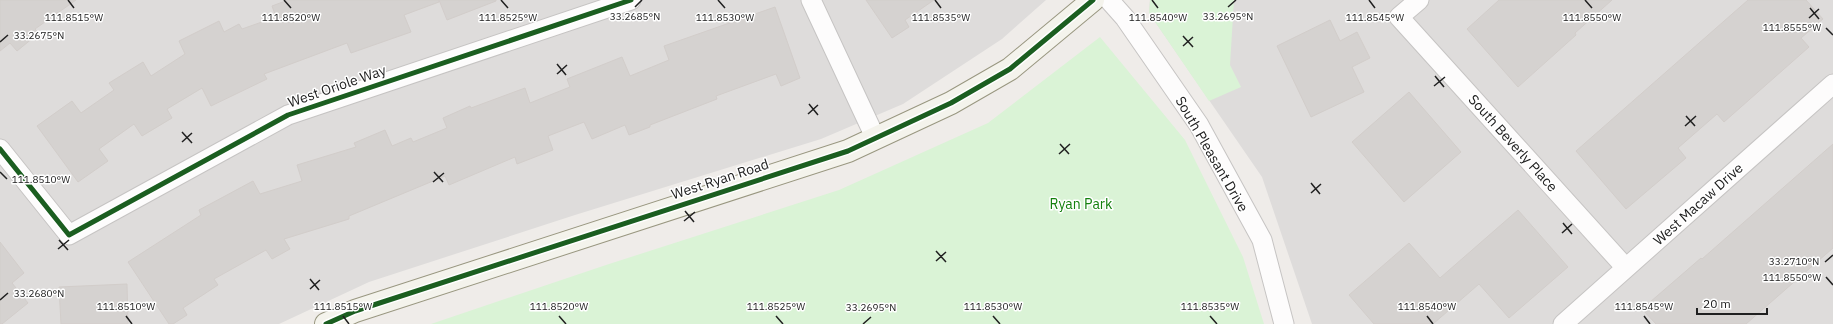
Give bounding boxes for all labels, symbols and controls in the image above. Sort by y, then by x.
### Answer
text: 33.2685°N [610,10,660,23]
text: 33.2695°N [1203,10,1253,23]
text: 111.8515°W [45,11,103,24]
text: 111.8520°W [262,11,320,24]
text: 111.8525°W [479,11,537,24]
text: 111.8530°W [696,11,754,24]
text: 111.8535°W [912,11,970,24]
text: 111.8540°W [1129,11,1187,24]
text: 111.8545°W [1346,11,1404,24]
text: 111.8550°W [1563,11,1621,24]
text: 111.8555°W [1763,21,1821,34]
text: 33.2675°N [14,29,64,42]
street label: West Oriole Way [285,61,389,111]
street label: South Beverly Place [1465,91,1562,196]
street label: South Pleasant Drive [1172,93,1253,215]
street label: West Ryan Road [669,155,771,203]
street label: West Macaw Drive [1649,159,1747,249]
text: 111.8510°W [12,173,70,186]
park label: Ryan Park [1050,195,1113,213]
text: 33.2710°N [1769,255,1819,268]
text: 111.8550°W [1763,271,1821,284]
text: 33.2680°N [14,287,64,300]
scale bar [1697,290,1767,316]
text: 20 m [1703,296,1731,311]
text: 111.8510°W [97,300,155,313]
text: 111.8515°W [314,300,372,313]
text: 111.8520°W [530,300,588,313]
text: 111.8525°W [747,300,805,313]
text: 111.8530°W [964,300,1022,313]
text: 111.8535°W [1181,300,1239,313]
text: 111.8540°W [1398,300,1456,313]
text: 111.8545°W [1615,300,1673,313]
text: 33.2695°N [846,301,896,314]

